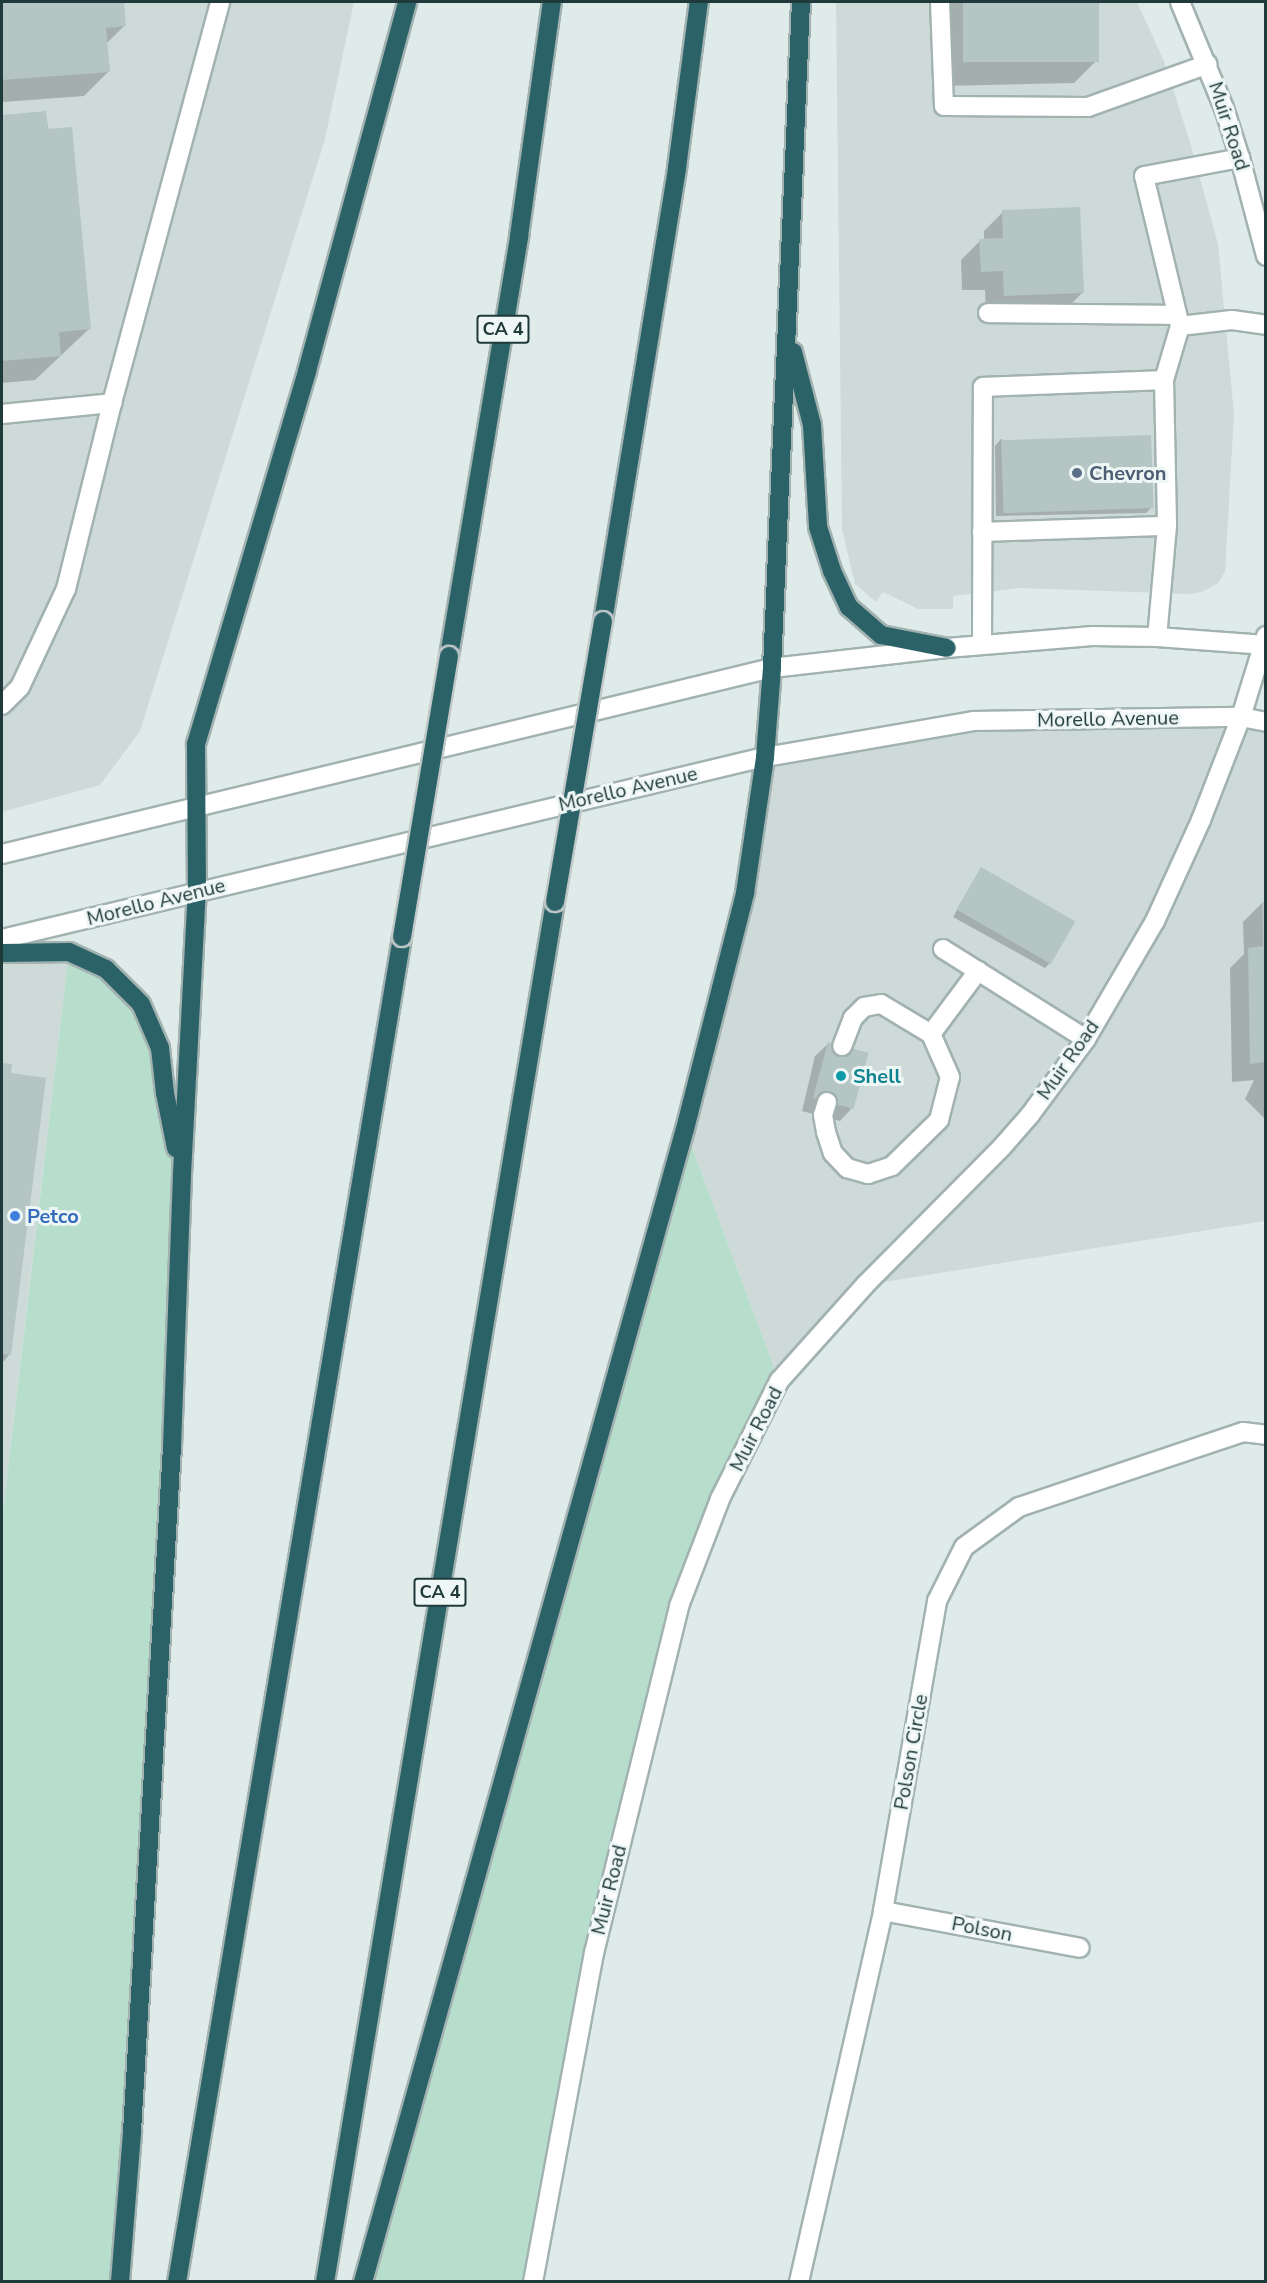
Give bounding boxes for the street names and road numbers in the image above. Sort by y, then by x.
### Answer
street label: Muir Road [1203,79,1255,173]
road number: CA 4 [476,314,530,344]
street label: Morello Avenue [1037,706,1179,732]
street label: Morello Avenue [556,761,700,817]
street label: Morello Avenue [84,873,228,931]
street label: Muir Road [1032,1016,1104,1104]
street label: Muir Road [724,1383,788,1475]
road number: CA 4 [413,1577,467,1607]
street label: Polson Circle [889,1692,933,1812]
street label: Muir Road [586,1843,632,1937]
street label: Polson [950,1911,1014,1947]

